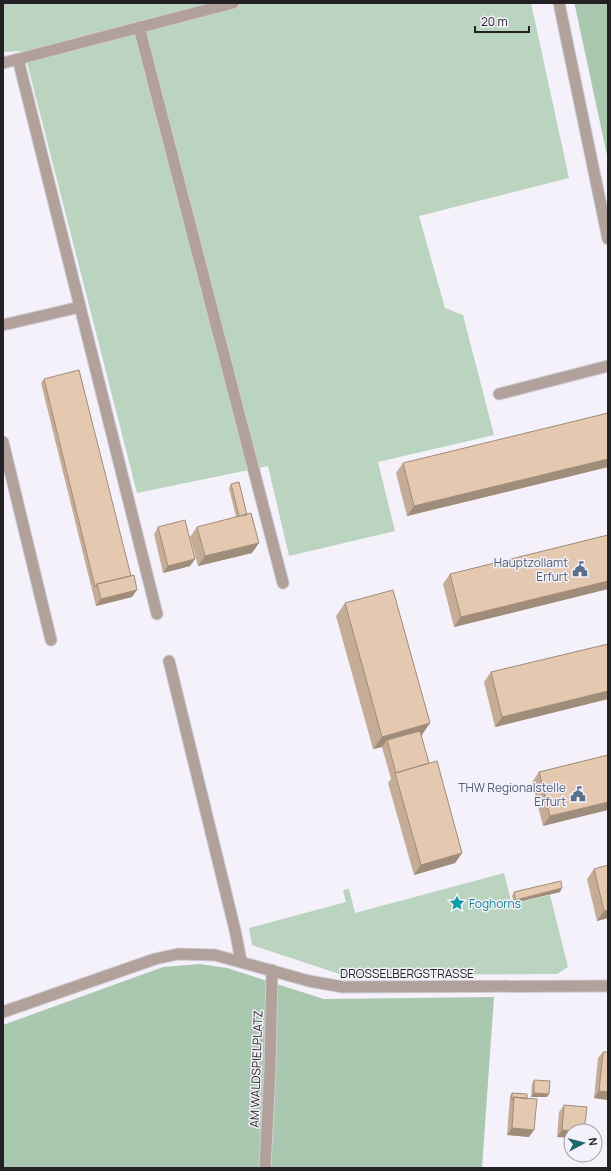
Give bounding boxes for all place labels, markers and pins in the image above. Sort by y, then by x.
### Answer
place label: Hauptzollamt Erfurt [494,554,568,585]
public building icon: Hauptzollamt Erfurt [571,560,589,578]
place label: THW Regionalstelle Erfurt [458,779,566,810]
public building icon: THW Regionalstelle Erfurt [569,785,587,803]
place icon: Foghorns [448,894,466,912]
place label: Foghorns [469,895,521,912]

